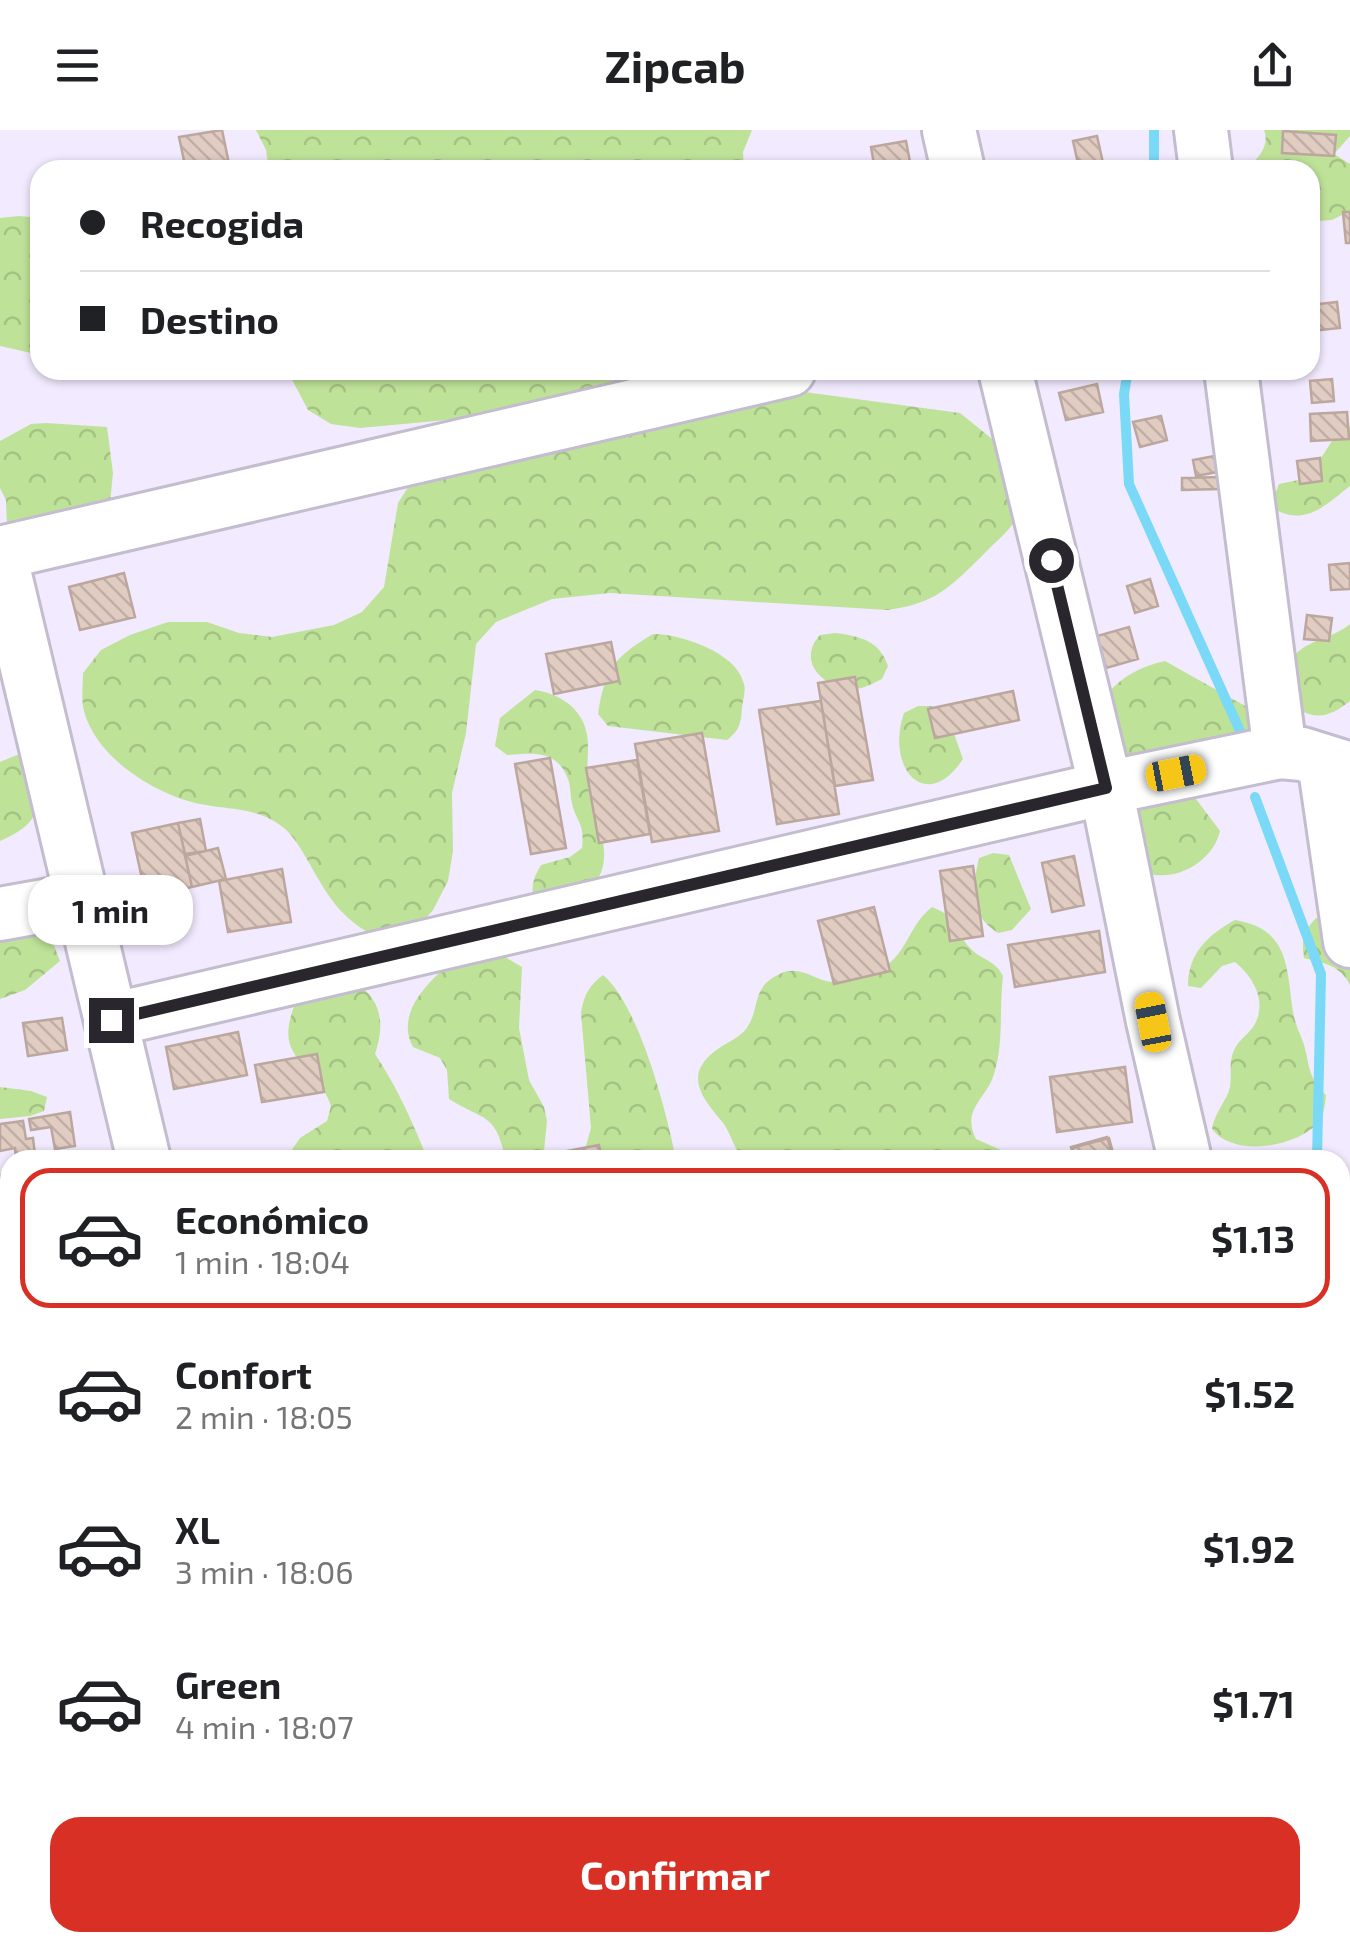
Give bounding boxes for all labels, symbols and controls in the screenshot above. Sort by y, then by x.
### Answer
icon: menu [50,38,105,93]
text: Zipcab [604,38,746,92]
icon: share [1245,38,1300,93]
text: Recogida [140,200,304,246]
text: Destino [140,296,279,342]
route start [1029,538,1074,583]
car [1144,753,1208,793]
callout: 1 min [28,875,194,945]
text: 1 min [72,891,149,929]
car [1133,990,1173,1054]
route end [89,998,134,1043]
icon: car [55,1193,145,1283]
text: Económico [175,1196,369,1242]
text: $1.13 [1211,1215,1295,1261]
text: 1 min · 18:04 [175,1242,350,1280]
icon: car [55,1348,145,1438]
text: Confort [175,1351,312,1397]
text: $1.52 [1204,1370,1295,1416]
text: 2 min · 18:05 [175,1397,353,1435]
icon: car [55,1503,145,1593]
text: XL [175,1506,220,1552]
text: $1.92 [1203,1525,1295,1571]
text: 3 min · 18:06 [175,1552,354,1590]
icon: car [55,1658,145,1748]
text: Green [175,1661,281,1707]
text: $1.71 [1212,1680,1295,1726]
text: 4 min · 18:07 [175,1707,354,1745]
button: Confirmar [50,1817,1300,1932]

